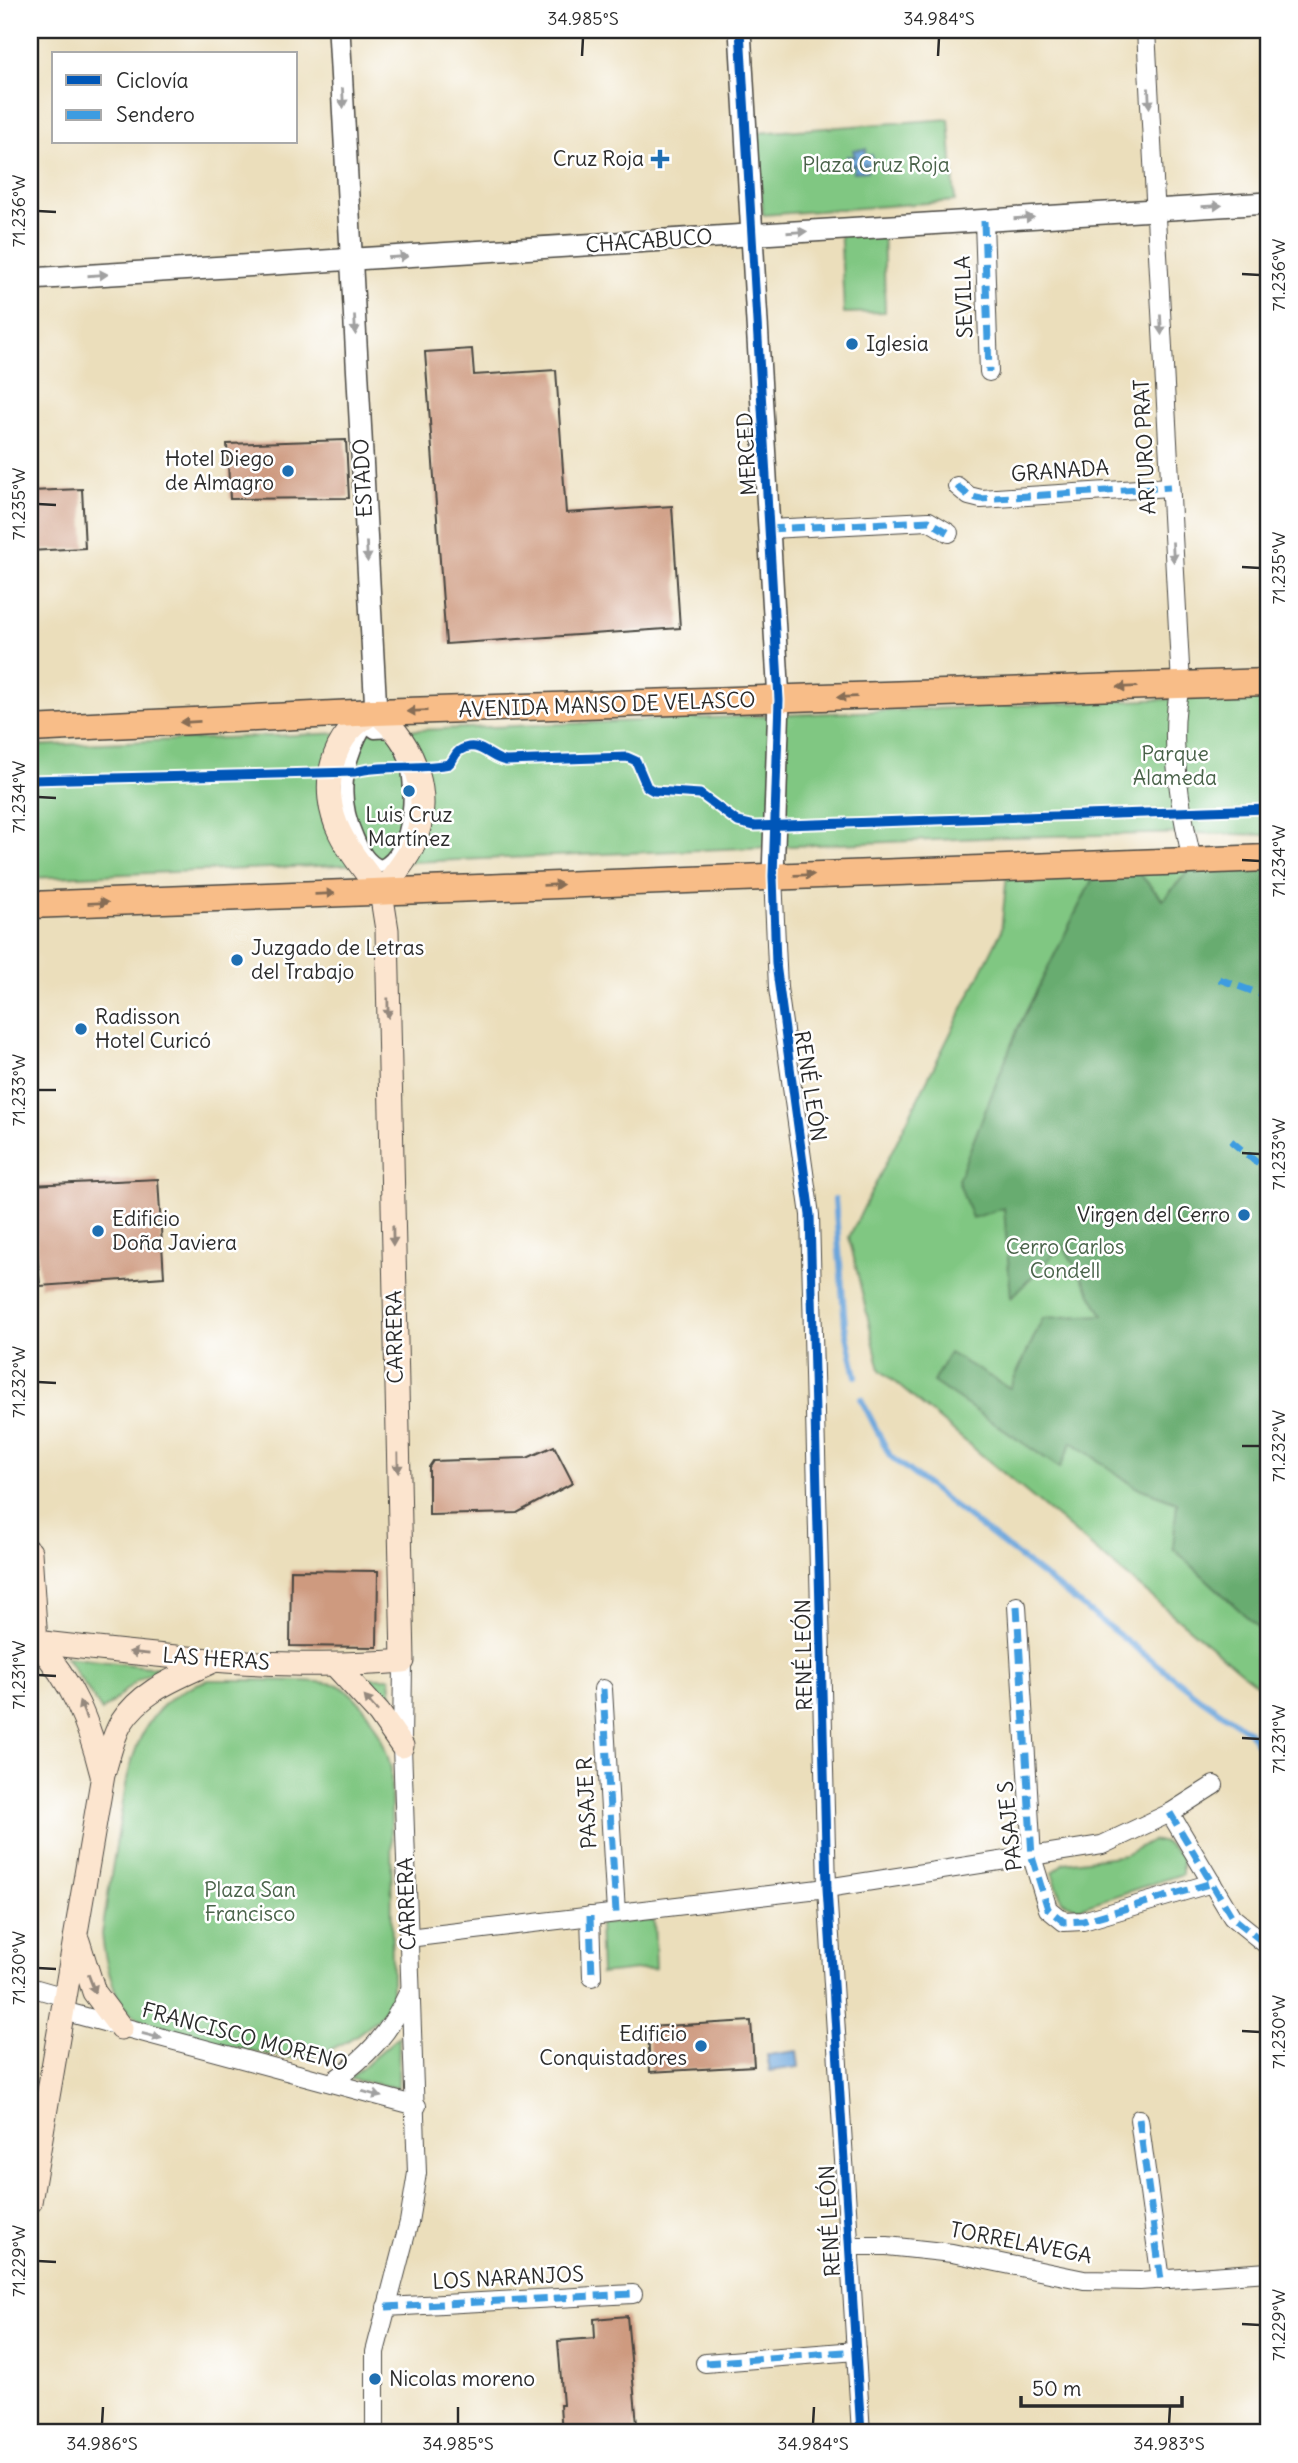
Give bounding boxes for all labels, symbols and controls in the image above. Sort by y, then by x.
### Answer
text: 34.985°S [547,7,619,30]
text: 34.984°S [903,7,975,30]
legend [52,52,298,144]
text: Ciclovía [116,67,189,94]
one-way arrow [337,87,348,109]
one-way arrow [1144,87,1155,109]
text: Sendero [116,101,195,128]
place label: Cruz Roja [553,145,644,172]
marker: Cruz Roja [650,149,670,169]
park label: Plaza Cruz Roja [802,151,950,178]
text: 71.236°W [7,175,30,247]
one-way arrow [1201,201,1223,212]
one-way arrow [1013,212,1035,223]
street label: CHACABUCO [585,223,713,258]
one-way arrow [786,226,808,237]
text: 71.236°W [1267,239,1290,311]
one-way arrow [388,251,410,262]
street label: SEVILLA [949,255,978,339]
one-way arrow [87,270,109,281]
one-way arrow [350,314,361,336]
one-way arrow [1156,314,1167,336]
place label: Iglesia [866,330,929,357]
marker: Iglesia [844,336,860,352]
street label: ARTURO PRAT [1127,379,1162,515]
street label: MERCED [731,412,762,496]
street label: ESTADO [347,438,378,518]
place label: Hotel Diego de Almagro [165,445,274,496]
street label: GRANADA [1010,454,1110,487]
marker: Hotel Diego de Almagro [280,463,296,479]
text: 71.235°W [7,468,30,540]
text: 71.235°W [1267,532,1290,604]
one-way arrow [362,541,373,563]
one-way arrow [1168,541,1179,563]
one-way arrow [1115,682,1137,693]
street label: AVENIDA MANSO DE VELASCO [458,686,756,723]
one-way arrow [836,692,858,703]
one-way arrow [406,705,428,716]
one-way arrow [178,716,200,727]
park label: Parque Alameda [1133,740,1217,791]
text: 71.234°W [7,761,30,833]
marker: Luis Cruz Martínez [401,783,417,799]
place label: Luis Cruz Martínez [365,801,453,852]
text: 71.234°W [1267,825,1290,897]
one-way arrow [794,870,816,881]
one-way arrow [542,879,564,890]
one-way arrow [315,888,337,899]
one-way arrow [87,897,109,908]
place label: Juzgado de Letras del Trabajo [251,934,424,985]
marker: Juzgado de Letras del Trabajo [229,952,245,968]
one-way arrow [383,998,394,1020]
place label: Radisson Hotel Curicó [95,1003,211,1054]
marker: Radisson Hotel Curicó [73,1021,89,1037]
street label: RENÉ LEÓN [788,1029,833,1143]
text: 71.233°W [7,1054,30,1126]
text: 71.233°W [1267,1118,1290,1190]
place label: Virgen del Cerro [1077,1201,1230,1228]
place label: Edificio Doña Javiera [112,1205,237,1256]
marker: Virgen del Cerro [1236,1207,1252,1223]
marker: Edificio Doña Javiera [90,1223,106,1239]
one-way arrow [387,1225,399,1247]
park label: Cerro Carlos Condell [1006,1233,1124,1284]
street label: CARRERA [380,1290,409,1384]
text: 71.232°W [7,1346,30,1418]
text: 71.232°W [1267,1410,1290,1482]
one-way arrow [392,1452,404,1474]
street label: RENÉ LEÓN [789,1599,818,1711]
text: 71.231°W [7,1640,30,1710]
street label: LAS HERAS [161,1641,271,1676]
one-way arrow [128,1648,150,1659]
one-way arrow [363,1695,379,1713]
one-way arrow [77,1700,88,1721]
text: 71.231°W [1267,1704,1290,1774]
street label: PASAJE R [571,1756,602,1850]
street label: PASAJE S [991,1780,1028,1872]
street label: CARRERA [391,1857,422,1951]
park label: Plaza San Francisco [204,1876,296,1927]
text: 71.230°W [7,1931,30,2005]
one-way arrow [87,1974,98,1995]
text: 71.230°W [1267,1995,1290,2069]
street label: FRANCISCO MORENO [139,1996,351,2077]
place label: Edificio Conquistadores [539,2020,687,2071]
one-way arrow [141,2031,163,2042]
marker: Edificio Conquistadores [693,2038,709,2054]
one-way arrow [362,2089,383,2099]
street label: RENÉ LEÓN [813,2164,846,2278]
street label: TORRELAVEGA [948,2216,1094,2269]
text: 71.229°W [7,2225,30,2297]
street label: LOS NARANJOS [432,2260,584,2295]
text: 71.229°W [1267,2289,1290,2361]
place label: Nicolas moreno [389,2365,535,2392]
scale bar [1021,2365,1182,2409]
marker: Nicolas moreno [367,2371,383,2387]
text: 50 m [1032,2375,1081,2402]
text: 34.986°S [66,2432,138,2455]
text: 34.985°S [422,2432,494,2455]
text: 34.984°S [777,2432,849,2455]
text: 34.983°S [1133,2432,1205,2455]

